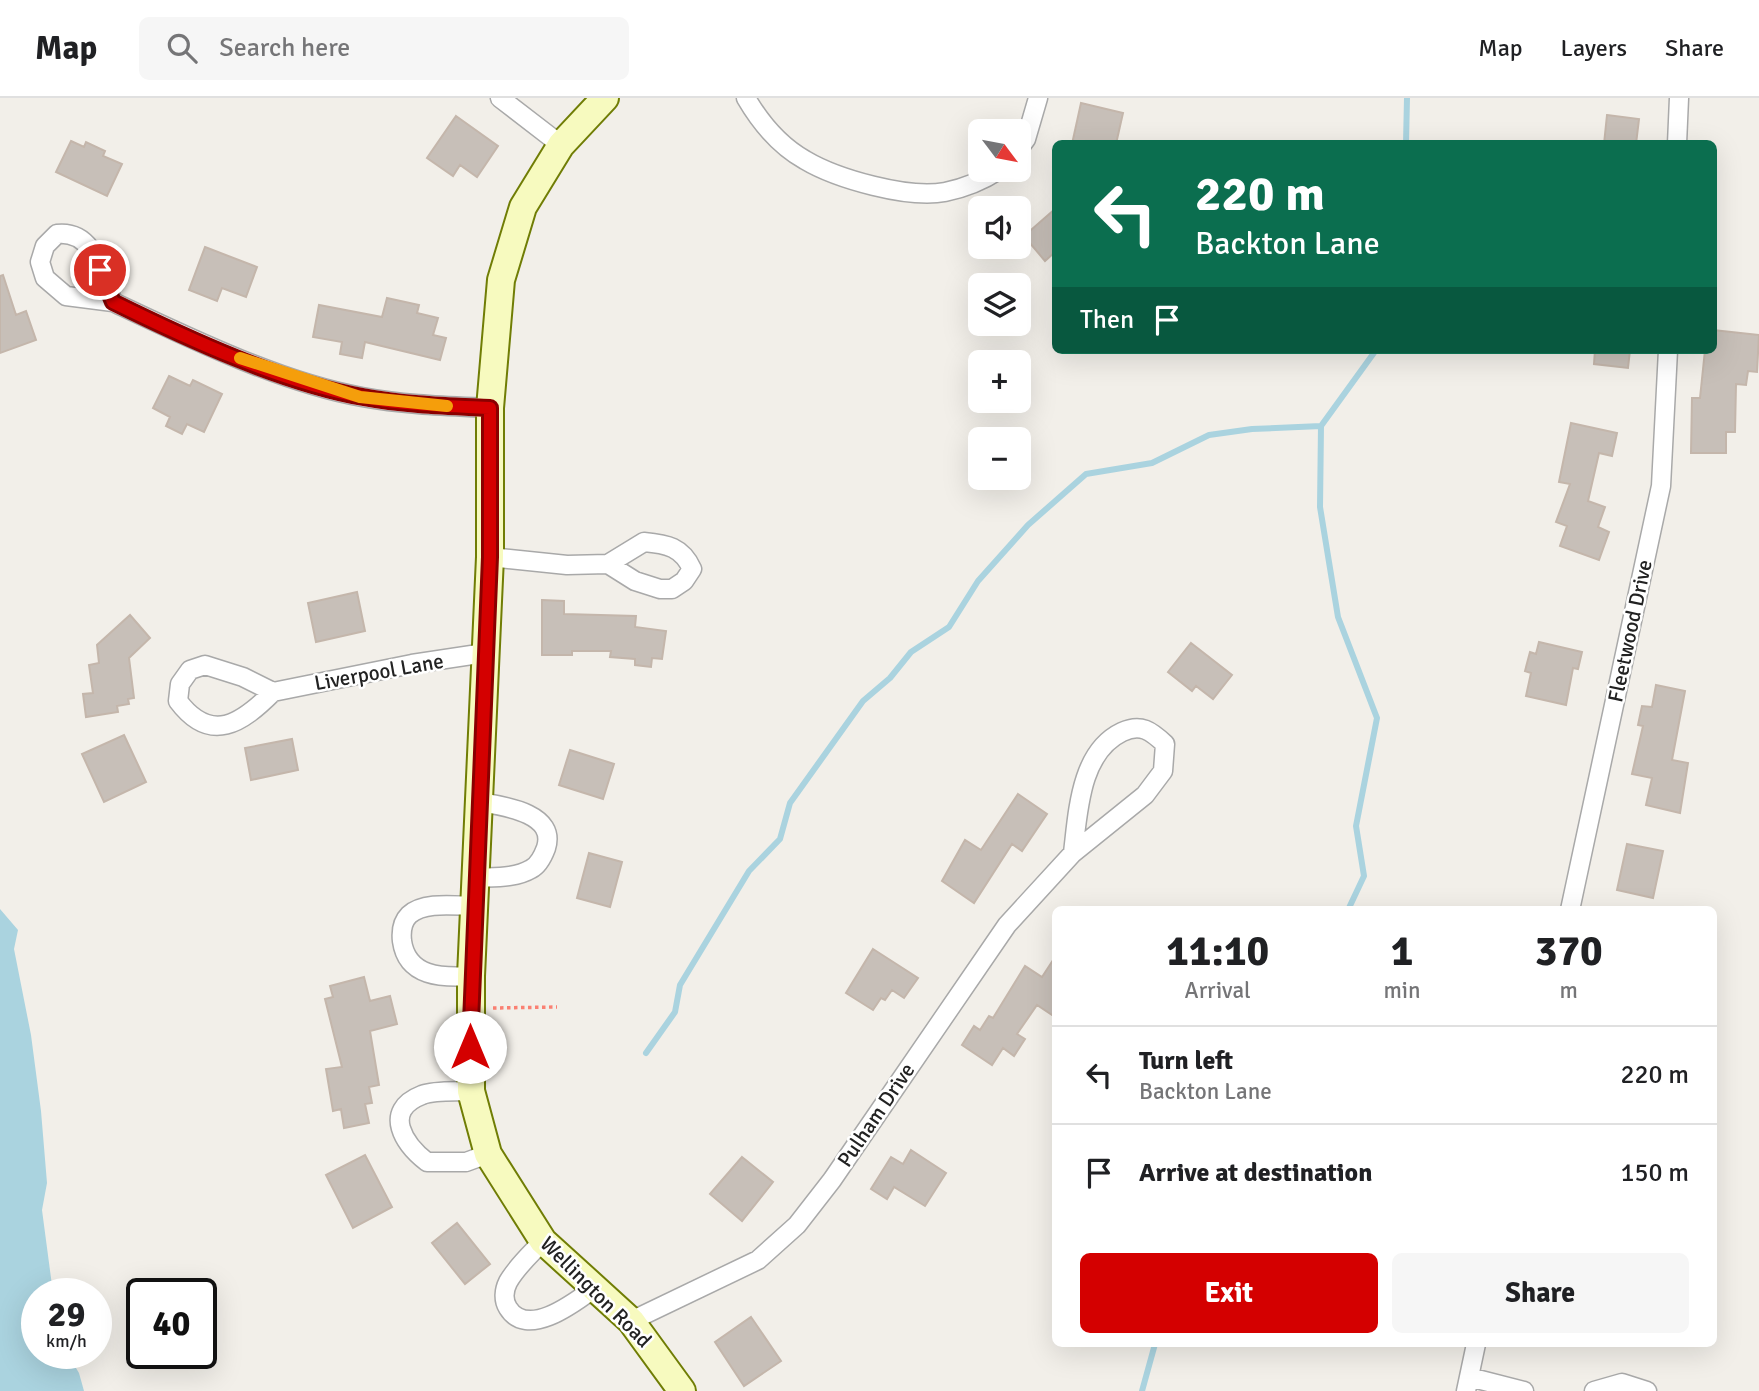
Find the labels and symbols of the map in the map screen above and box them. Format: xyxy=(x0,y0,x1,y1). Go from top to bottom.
north arrow xyxy=(968,119,1031,182)
pin xyxy=(70,240,130,300)
street label: Fleetwood Drive xyxy=(1602,557,1658,705)
street label: Liverpool Lane xyxy=(312,648,446,696)
position arrow xyxy=(433,1010,507,1084)
street label: Pulham Drive xyxy=(832,1058,920,1172)
street label: Wellington Road xyxy=(535,1231,657,1353)
speed limit sign: 40 xyxy=(126,1278,217,1369)

